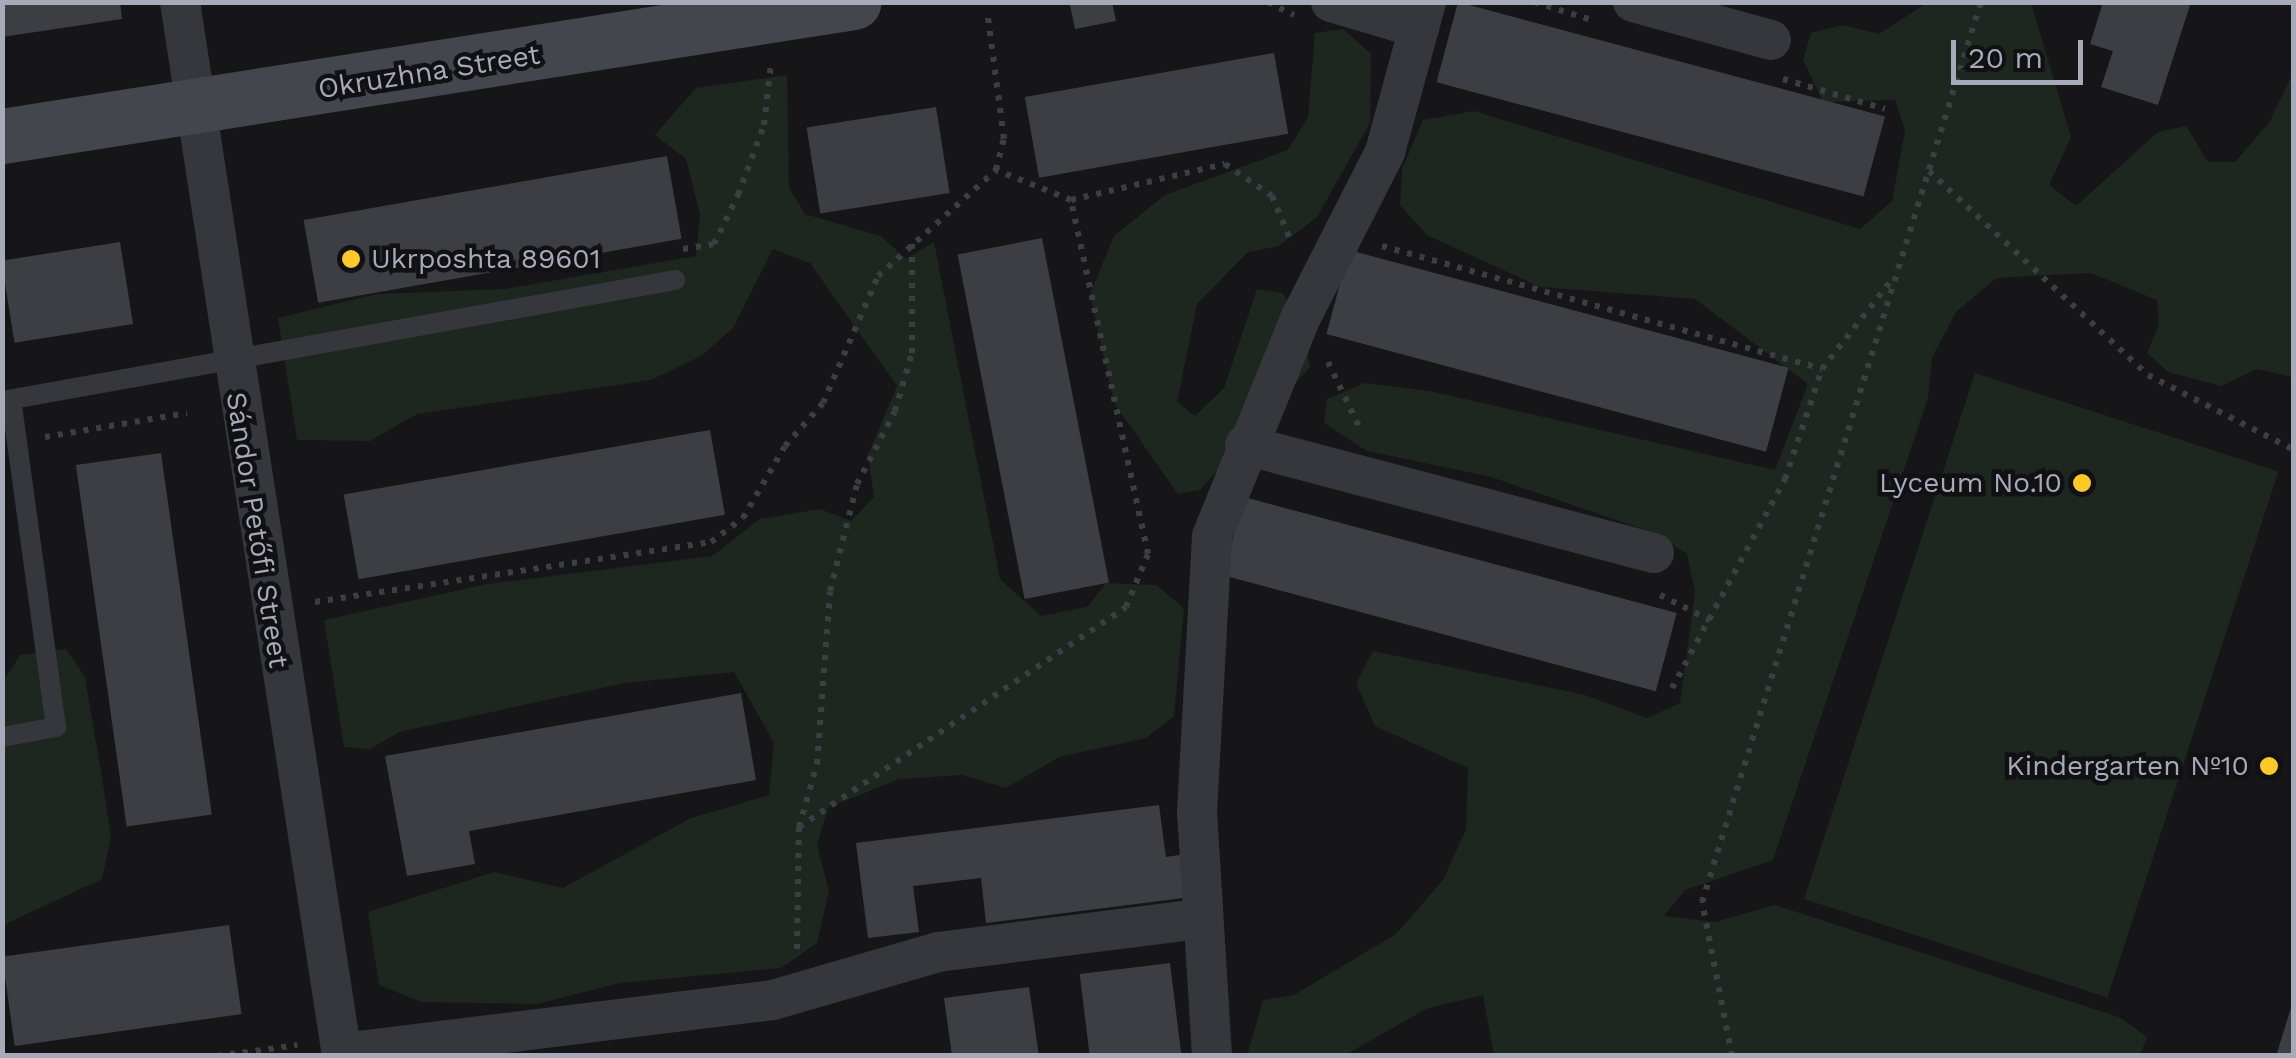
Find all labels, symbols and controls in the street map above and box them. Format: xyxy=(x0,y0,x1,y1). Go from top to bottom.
scale bar xyxy=(1956,20,2088,82)
street label: Okruzhna Street xyxy=(315,38,543,106)
text: 20 m xyxy=(1968,40,2043,75)
place label: Ukrposhta 89601 xyxy=(371,242,601,276)
marker: Ukrposhta 89601 xyxy=(340,248,362,270)
street label: Sándor Petőfi Street xyxy=(219,389,295,671)
place label: Lyceum No.10 xyxy=(1879,466,2062,500)
marker: Lyceum No.10 xyxy=(2071,472,2093,494)
place label: Kindergarten №10 xyxy=(2006,749,2249,783)
marker: Kindergarten №10 xyxy=(2258,755,2280,777)

